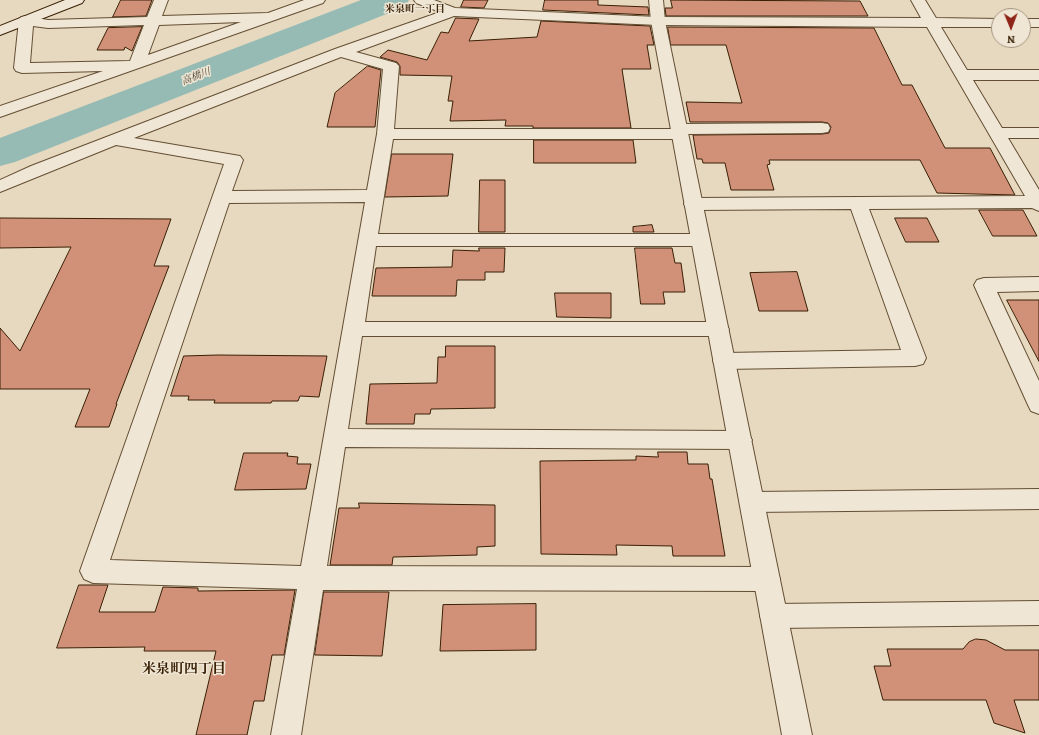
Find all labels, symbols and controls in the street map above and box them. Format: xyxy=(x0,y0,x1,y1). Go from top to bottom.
district label: 米泉町一丁目 xyxy=(385,4,445,16)
north arrow xyxy=(991,8,1031,48)
text: N xyxy=(1007,32,1015,47)
water label: 高橋川 xyxy=(180,66,212,88)
district label: 米泉町四丁目 xyxy=(142,662,226,678)

